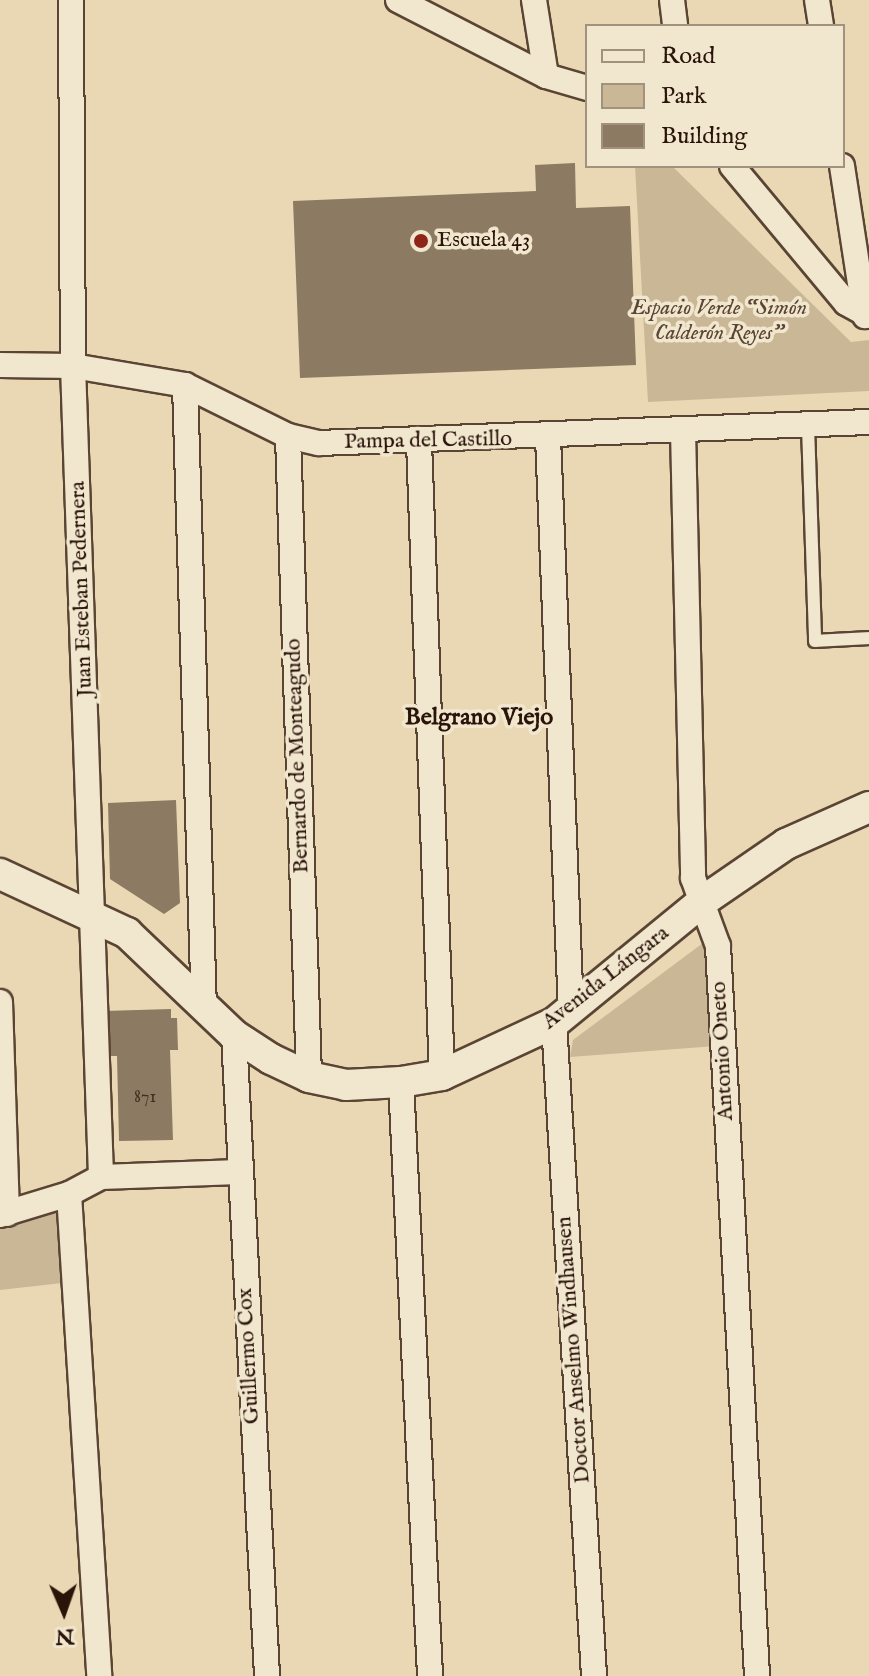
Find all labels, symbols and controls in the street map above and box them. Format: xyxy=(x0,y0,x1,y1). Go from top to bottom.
legend xyxy=(585,24,845,168)
text: Road xyxy=(661,41,715,72)
text: Park xyxy=(661,81,707,112)
text: Building xyxy=(661,121,747,152)
place label: Escuela 43 xyxy=(437,228,530,254)
marker: Escuela 43 xyxy=(412,232,430,250)
park label: Espacio Verde “Simón Calderón Reyes” xyxy=(631,295,807,346)
street label: Pampa del Castillo xyxy=(344,426,512,456)
street label: Juan Esteban Pedernera xyxy=(65,481,99,697)
street label: Bernardo de Monteagudo xyxy=(281,638,315,874)
district label: Belgrano Viejo xyxy=(405,704,553,732)
street label: Avenida Lángara xyxy=(537,920,675,1036)
street label: Antonio Oneto xyxy=(706,981,740,1121)
house number: 871 xyxy=(134,1087,156,1109)
street label: Doctor Anselmo Windhausen xyxy=(551,1216,597,1484)
street label: Guillermo Cox xyxy=(232,1287,266,1425)
north arrow xyxy=(24,1572,104,1652)
text: N xyxy=(55,1622,75,1650)

